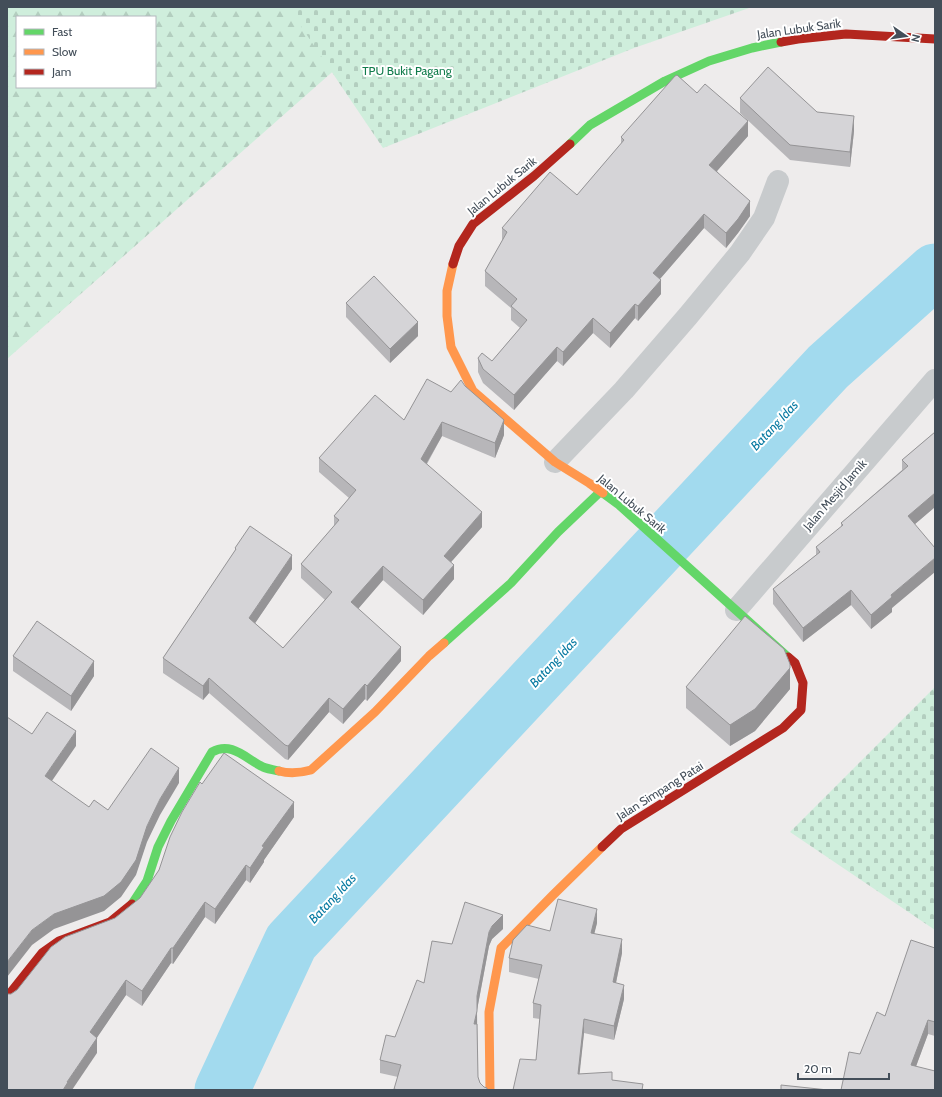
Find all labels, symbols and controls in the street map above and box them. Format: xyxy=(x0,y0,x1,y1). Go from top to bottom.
street label: Jalan Lubuk Sarik xyxy=(755,15,842,42)
legend xyxy=(16,16,156,88)
north arrow xyxy=(886,16,926,56)
text: Fast xyxy=(52,24,72,39)
text: N xyxy=(908,33,923,44)
text: Slow xyxy=(52,44,77,59)
park label: TPU Bukit Pagang xyxy=(362,63,453,78)
text: Jam xyxy=(51,64,71,79)
street label: Jalan Lubuk Sarik xyxy=(463,153,540,219)
water label: Batang Idas xyxy=(747,397,801,453)
street label: Jalan Mesjid Jamik xyxy=(799,456,870,534)
street label: Jalan Lubuk Sarik xyxy=(594,470,670,537)
water label: Batang Idas xyxy=(526,634,580,690)
street label: Jalan Simpang Patai xyxy=(613,758,706,824)
water label: Batang Idas xyxy=(305,870,359,926)
scale bar xyxy=(798,1055,889,1081)
text: 20 m xyxy=(804,1061,832,1076)

